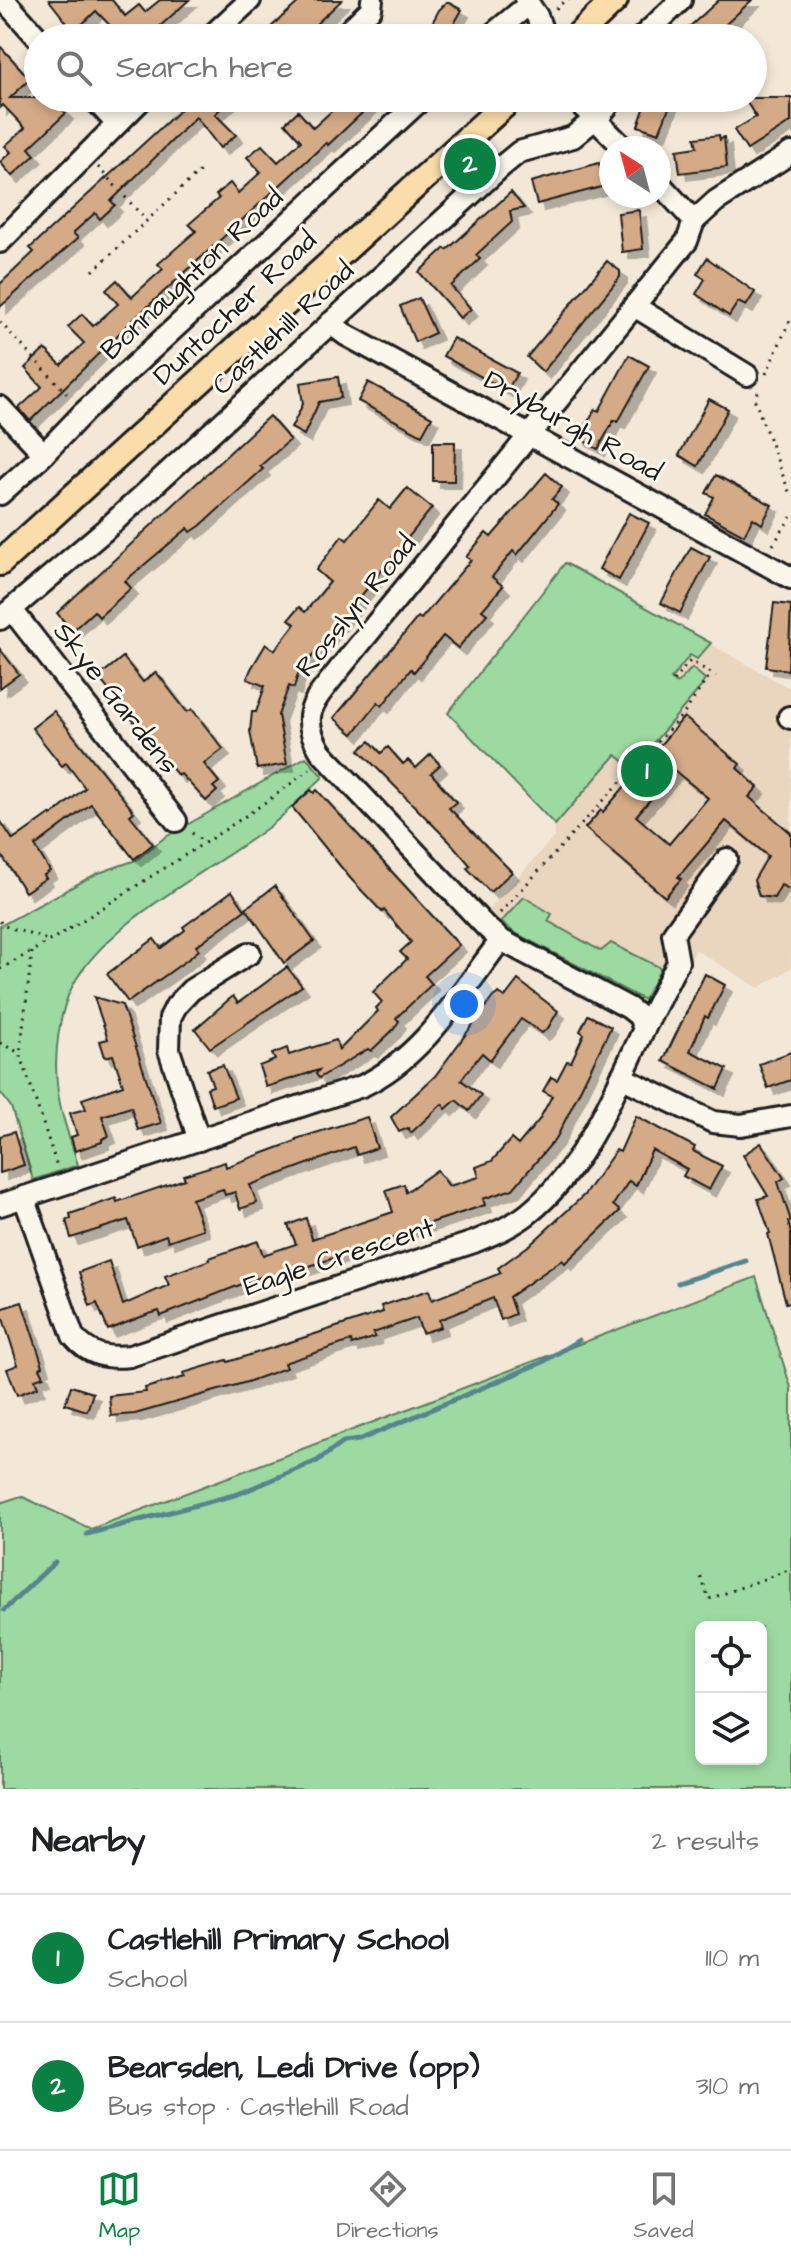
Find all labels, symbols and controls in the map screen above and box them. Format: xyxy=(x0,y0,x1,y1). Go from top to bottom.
search box xyxy=(24,24,767,112)
icon: search xyxy=(52,46,96,90)
text: Search here xyxy=(116,47,293,89)
pin: 2 xyxy=(444,134,496,194)
north arrow xyxy=(599,136,671,208)
street label: Bonnaughton Road xyxy=(92,179,293,370)
street label: Duntocher Road xyxy=(144,222,326,394)
street label: Castlehill Road xyxy=(203,252,363,404)
street label: Dryburgh Road xyxy=(476,361,669,493)
street label: Rosslyn Road xyxy=(286,526,427,687)
street label: Skye Gardens xyxy=(43,614,188,784)
pin: 1 xyxy=(621,741,673,801)
your location xyxy=(444,984,484,1024)
street label: Eagle Crescent xyxy=(238,1208,440,1307)
map controls xyxy=(695,1621,767,1765)
button: locate xyxy=(695,1621,767,1693)
button: layers xyxy=(695,1693,767,1765)
text: Nearby xyxy=(32,1817,146,1865)
text: 2 results xyxy=(651,1823,759,1859)
text: Castlehill Primary School xyxy=(108,1919,449,1961)
text: 1 xyxy=(56,1940,60,1976)
text: 110 m xyxy=(705,1940,759,1976)
text: School xyxy=(108,1961,187,1997)
text: Bearsden, Ledi Drive (opp) xyxy=(108,2047,479,2089)
text: 2 xyxy=(51,2068,65,2104)
text: 310 m xyxy=(695,2068,759,2104)
text: Bus stop · Castlehill Road xyxy=(108,2089,409,2125)
tab: Map xyxy=(97,2167,141,2246)
tab: Directions xyxy=(336,2167,439,2246)
tab: Saved xyxy=(634,2167,694,2246)

